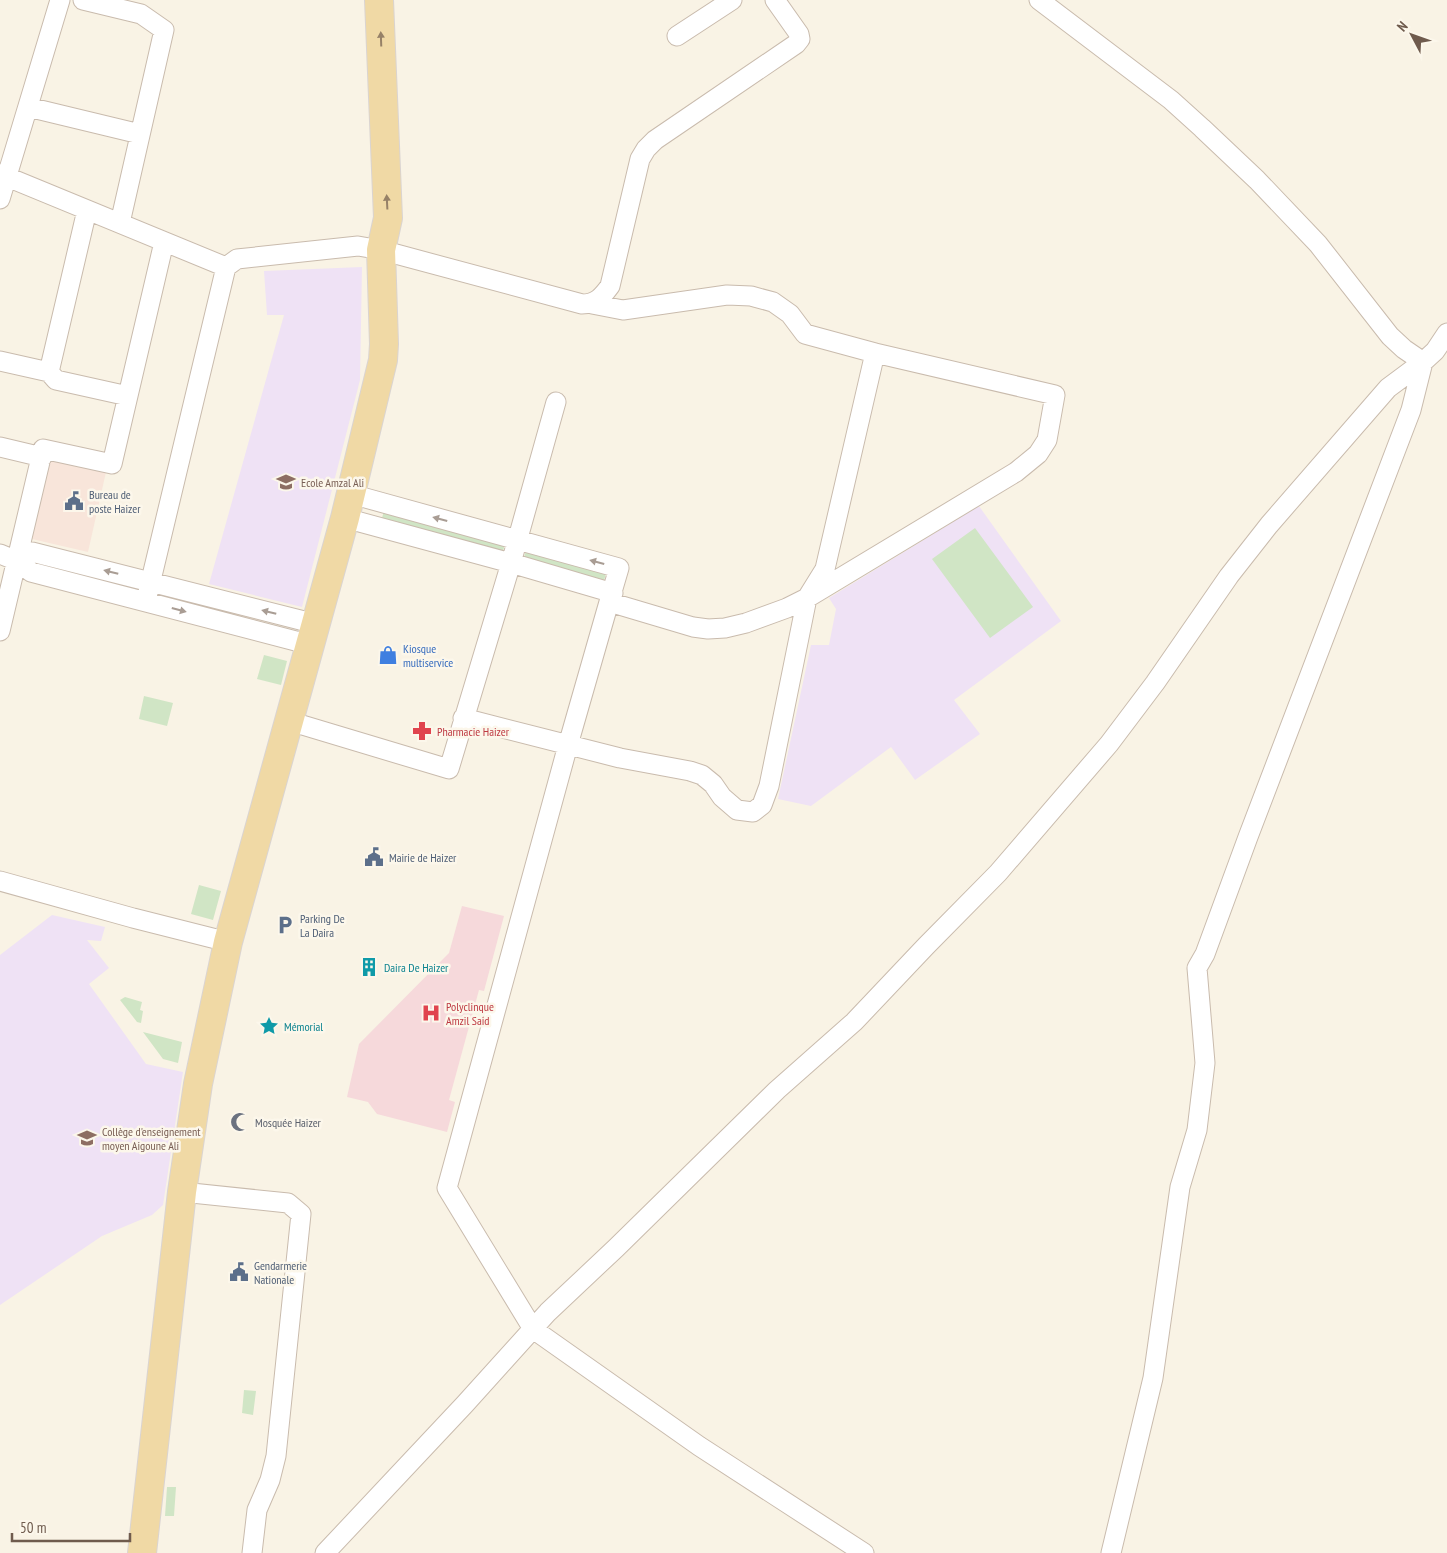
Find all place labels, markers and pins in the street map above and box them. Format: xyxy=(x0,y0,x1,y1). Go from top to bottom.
school or university icon: Ecole Amzal Ali xyxy=(275,471,297,493)
place label: Ecole Amzal Ali xyxy=(301,475,364,490)
place label: Bureau de poste Haizer xyxy=(89,487,141,516)
public building icon: Bureau de poste Haizer xyxy=(63,490,85,512)
place label: Kiosque multiservice xyxy=(403,641,453,670)
shop icon: Kiosque multiservice xyxy=(377,644,399,666)
pharmacy icon: Pharmacie Haizer xyxy=(411,720,433,742)
place label: Pharmacie Haizer xyxy=(437,724,510,739)
public building icon: Mairie de Haizer xyxy=(363,846,385,868)
place label: Mairie de Haizer xyxy=(389,850,457,865)
place label: Parking De La Daira xyxy=(300,911,345,940)
parking icon: Parking De La Daira xyxy=(274,914,296,936)
building icon: Daira De Haizer xyxy=(358,956,380,978)
place label: Daira De Haizer xyxy=(384,960,449,975)
place label: Polyclinque Amzil Said xyxy=(446,999,494,1028)
hospital icon: Polyclinque Amzil Said xyxy=(420,1002,442,1024)
place icon: Mémorial xyxy=(258,1015,280,1037)
place label: Mémorial xyxy=(284,1019,323,1034)
mosque icon: Mosquée Haizer xyxy=(229,1111,251,1133)
place label: Mosquée Haizer xyxy=(255,1115,322,1130)
place label: Collège d'enseignement moyen Aigoune Ali xyxy=(102,1124,201,1153)
school or university icon: Collège d'enseignement moyen Aigoune Ali xyxy=(76,1127,98,1149)
place label: Gendarmerie Nationale xyxy=(254,1258,307,1287)
public building icon: Gendarmerie Nationale xyxy=(228,1261,250,1283)

